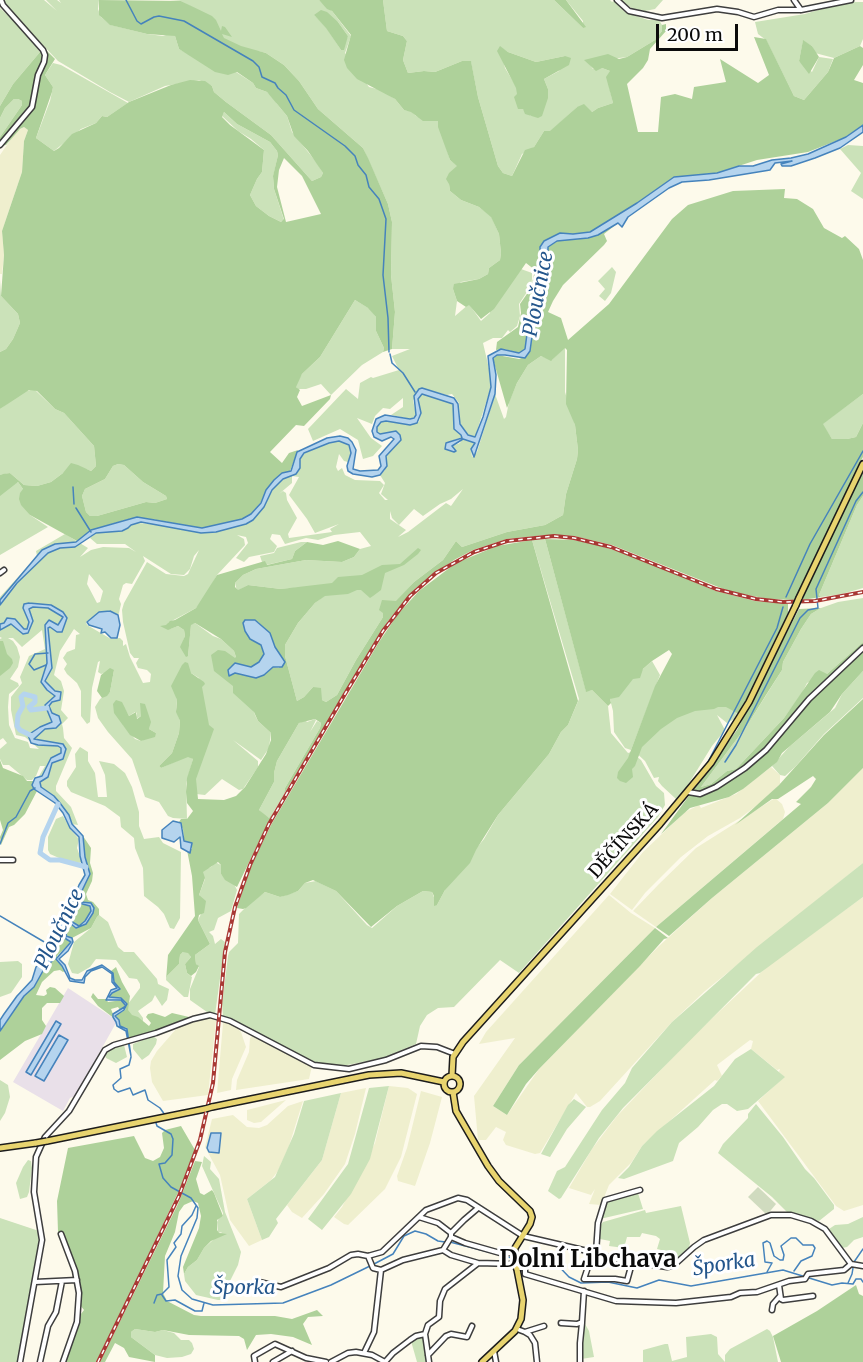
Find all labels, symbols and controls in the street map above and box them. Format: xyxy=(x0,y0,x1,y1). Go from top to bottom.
scale bar xyxy=(659,12,742,50)
text: 200 m xyxy=(667,23,723,46)
water label: Ploučnice xyxy=(519,249,559,339)
street label: DĚČÍNSKÁ xyxy=(585,799,663,883)
water label: Ploučnice xyxy=(30,885,90,973)
district label: Dolní Libchava xyxy=(499,1246,677,1274)
water label: Šporka xyxy=(691,1248,757,1282)
water label: Šporka xyxy=(213,1276,275,1300)

